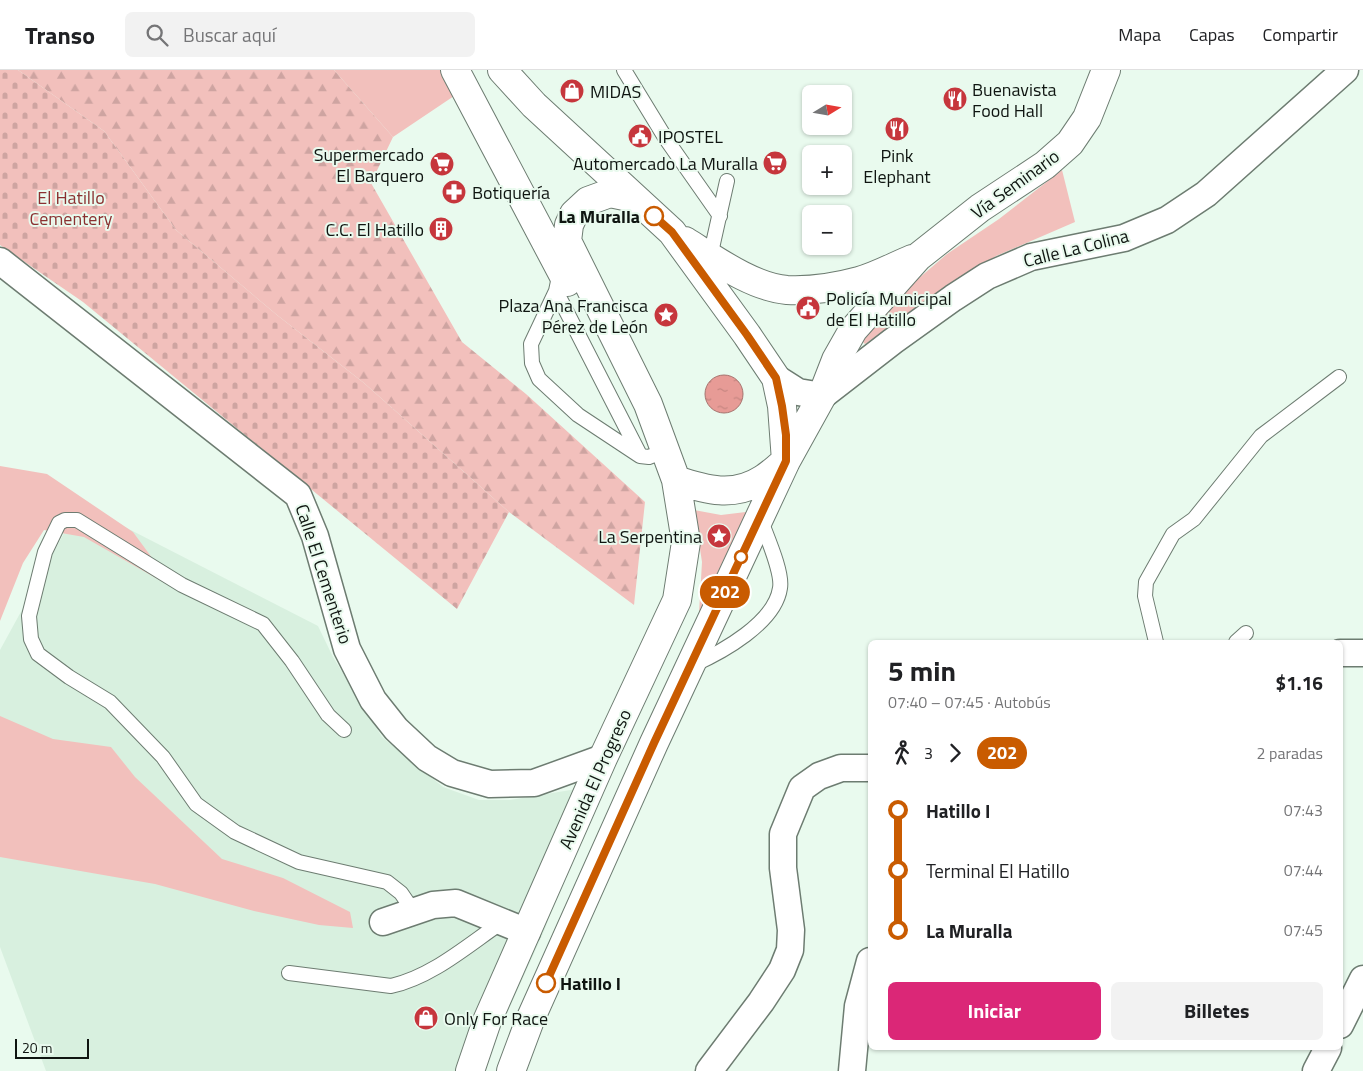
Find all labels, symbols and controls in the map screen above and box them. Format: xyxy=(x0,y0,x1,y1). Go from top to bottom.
search box xyxy=(125,12,475,57)
text: Transo xyxy=(25,17,95,53)
text: Buscar aquí xyxy=(183,20,276,49)
icon: search xyxy=(143,21,171,49)
text: Mapa xyxy=(1118,21,1161,48)
text: Capas xyxy=(1189,21,1235,48)
text: Compartir xyxy=(1263,21,1338,48)
place label: Buenavista Food Hall xyxy=(972,76,1057,124)
shop icon: MIDAS xyxy=(559,78,585,104)
place label: MIDAS xyxy=(590,78,641,105)
north arrow xyxy=(802,85,852,135)
map controls xyxy=(802,85,852,255)
restaurant icon: Buenavista Food Hall xyxy=(942,86,968,112)
restaurant icon: Pink Elephant xyxy=(884,116,910,142)
public building icon: IPOSTEL xyxy=(627,123,653,149)
place label: IPOSTEL xyxy=(658,123,723,150)
place label: Supermercado El Barquero xyxy=(314,141,424,189)
place label: Pink Elephant xyxy=(863,142,931,190)
street label: Vía Seminario xyxy=(965,143,1065,225)
button: + xyxy=(802,145,852,195)
place label: Automercado La Muralla xyxy=(573,150,758,177)
supermarket icon: Automercado La Muralla xyxy=(762,150,788,176)
supermarket icon: Supermercado El Barquero xyxy=(429,151,455,177)
pharmacy icon: Botiquería xyxy=(441,179,467,205)
place label: Botiquería xyxy=(472,179,550,206)
park label: El Hatillo Cementery xyxy=(30,184,113,232)
place label: La Muralla xyxy=(558,203,640,230)
button: − xyxy=(802,205,852,255)
marker: La Muralla xyxy=(644,206,664,226)
place label: C.C. El Hatillo xyxy=(326,216,424,243)
building icon: C.C. El Hatillo xyxy=(428,216,454,242)
street label: Calle La Colina xyxy=(1020,222,1132,274)
place label: Policía Municipal de El Hatillo xyxy=(826,285,952,333)
place label: Plaza Ana Francisca Pérez de León xyxy=(499,292,648,340)
public building icon: Policía Municipal de El Hatillo xyxy=(795,295,821,321)
place icon: Plaza Ana Francisca Pérez de León xyxy=(653,302,679,328)
street label: Calle El Cementerio xyxy=(289,501,359,647)
place label: La Serpentina xyxy=(598,523,702,550)
place icon: La Serpentina xyxy=(706,523,732,549)
unlabelled marker xyxy=(734,550,748,564)
line badge: 202 xyxy=(696,576,754,608)
text: 202 xyxy=(710,578,740,605)
text: 5 min xyxy=(888,649,956,692)
text: $1.16 xyxy=(1276,668,1323,697)
text: 07:40 – 07:45 · Autobús xyxy=(888,690,1051,714)
street label: Avenida El Progreso xyxy=(552,705,638,853)
icon: walk xyxy=(888,739,916,767)
icon: forward xyxy=(941,739,969,767)
text: 202 xyxy=(987,739,1017,766)
text: 3 xyxy=(924,741,933,765)
text: 2 paradas xyxy=(1257,741,1323,765)
text: Hatillo I xyxy=(926,796,990,825)
text: 07:43 xyxy=(1284,798,1323,822)
text: Terminal El Hatillo xyxy=(926,856,1070,885)
text: 07:44 xyxy=(1284,858,1323,882)
text: La Muralla xyxy=(926,916,1012,945)
text: 07:45 xyxy=(1284,918,1323,942)
place label: Hatillo I xyxy=(560,970,621,997)
marker: Hatillo I xyxy=(536,973,556,993)
button: Iniciar xyxy=(888,982,1101,1040)
button: Billetes xyxy=(1111,982,1323,1040)
shop icon: Only For Race xyxy=(413,1005,439,1031)
place label: Only For Race xyxy=(444,1005,548,1032)
scale bar xyxy=(15,1036,89,1059)
text: 20 m xyxy=(22,1037,52,1058)

